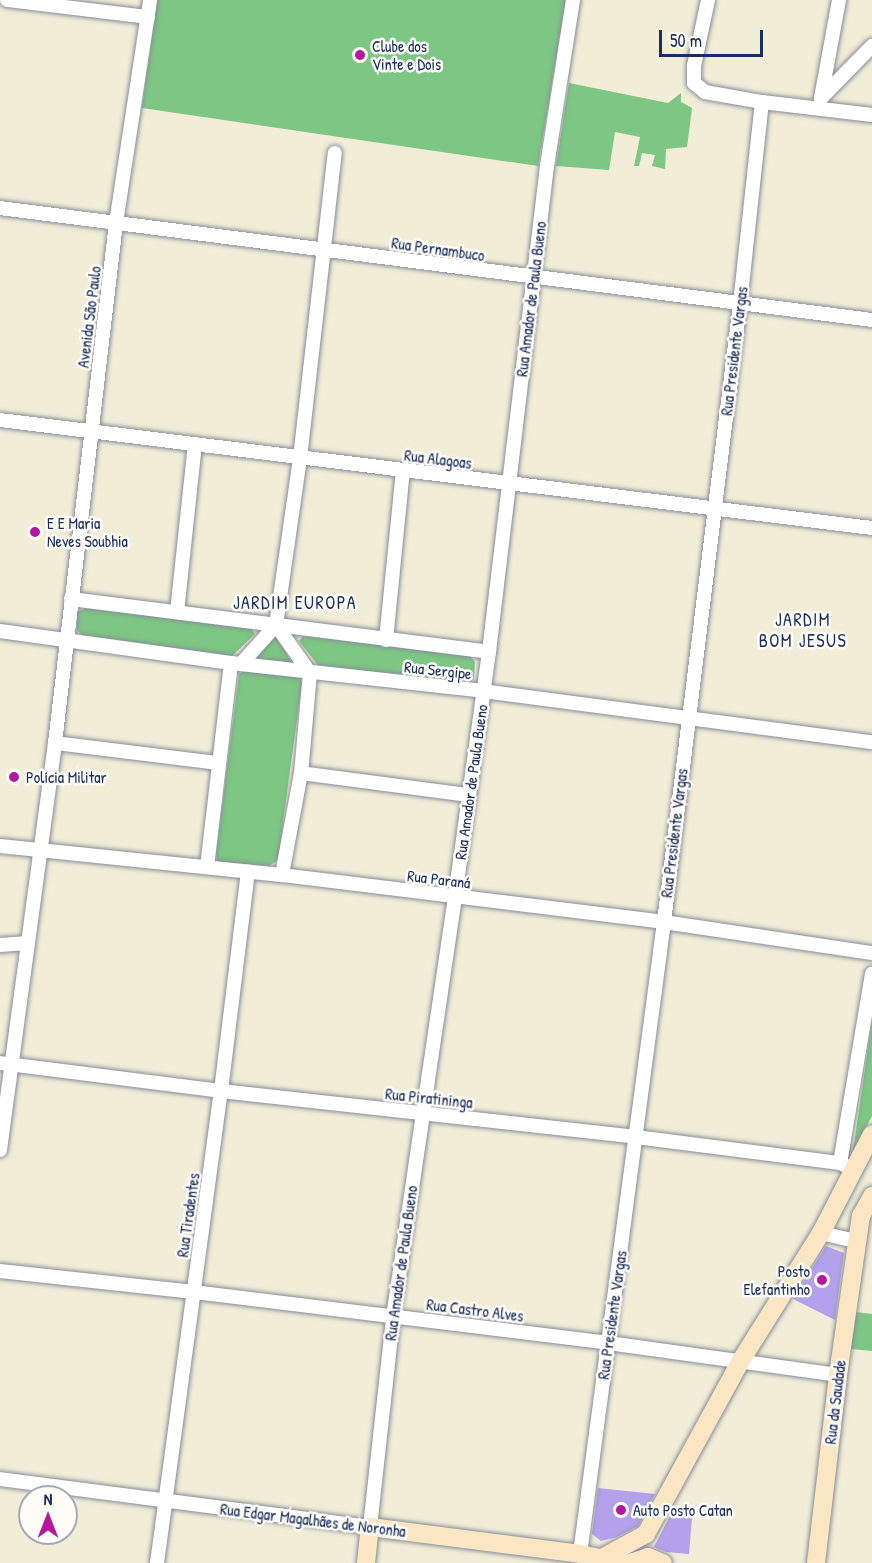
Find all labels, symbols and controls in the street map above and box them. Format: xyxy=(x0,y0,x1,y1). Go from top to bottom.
scale bar xyxy=(662,18,766,56)
text: 50 m xyxy=(670,28,702,53)
place label: Clube dos Vinte e Dois xyxy=(372,36,441,74)
marker: Clube dos Vinte e Dois xyxy=(353,48,367,62)
street label: Rua Amador de Paula Bueno xyxy=(512,220,550,378)
street label: Rua Pernambuco xyxy=(390,233,486,265)
street label: Avenida São Paulo xyxy=(73,265,105,369)
street label: Rua Presidente Vargas xyxy=(717,285,751,417)
street label: Rua Alagoas xyxy=(403,445,473,473)
place label: E E Maria Neves Soubhia xyxy=(47,513,128,551)
marker: E E Maria Neves Soubhia xyxy=(28,525,42,539)
district label: JARDIM EUROPA xyxy=(233,592,357,614)
district label: JARDIM BOM JESUS xyxy=(759,610,847,652)
street label: Rua Sergipe xyxy=(403,657,473,683)
street label: Rua Amador de Paula Bueno xyxy=(451,703,491,861)
place label: Polícia Militar xyxy=(26,767,107,787)
street label: Rua Presidente Vargas xyxy=(657,767,691,899)
marker: Polícia Militar xyxy=(7,770,21,784)
street label: Rua Paraná xyxy=(406,866,472,892)
street label: Rua Piratininga xyxy=(384,1084,474,1112)
street label: Rua Tiradentes xyxy=(173,1172,203,1258)
street label: Rua Amador de Paula Bueno xyxy=(381,1184,421,1342)
street label: Rua Presidente Vargas xyxy=(593,1249,631,1381)
place label: Posto Elefantinho xyxy=(744,1261,810,1299)
marker: Posto Elefantinho xyxy=(815,1273,829,1287)
street label: Rua Castro Alves xyxy=(425,1295,525,1325)
street label: Rua da Saudade xyxy=(820,1359,850,1445)
north arrow xyxy=(18,1485,78,1545)
text: N xyxy=(44,1488,52,1510)
street label: Rua Edgar Magalhães de Noronha xyxy=(219,1499,407,1541)
place label: Auto Posto Catan xyxy=(633,1500,733,1520)
marker: Auto Posto Catan xyxy=(614,1503,628,1517)

